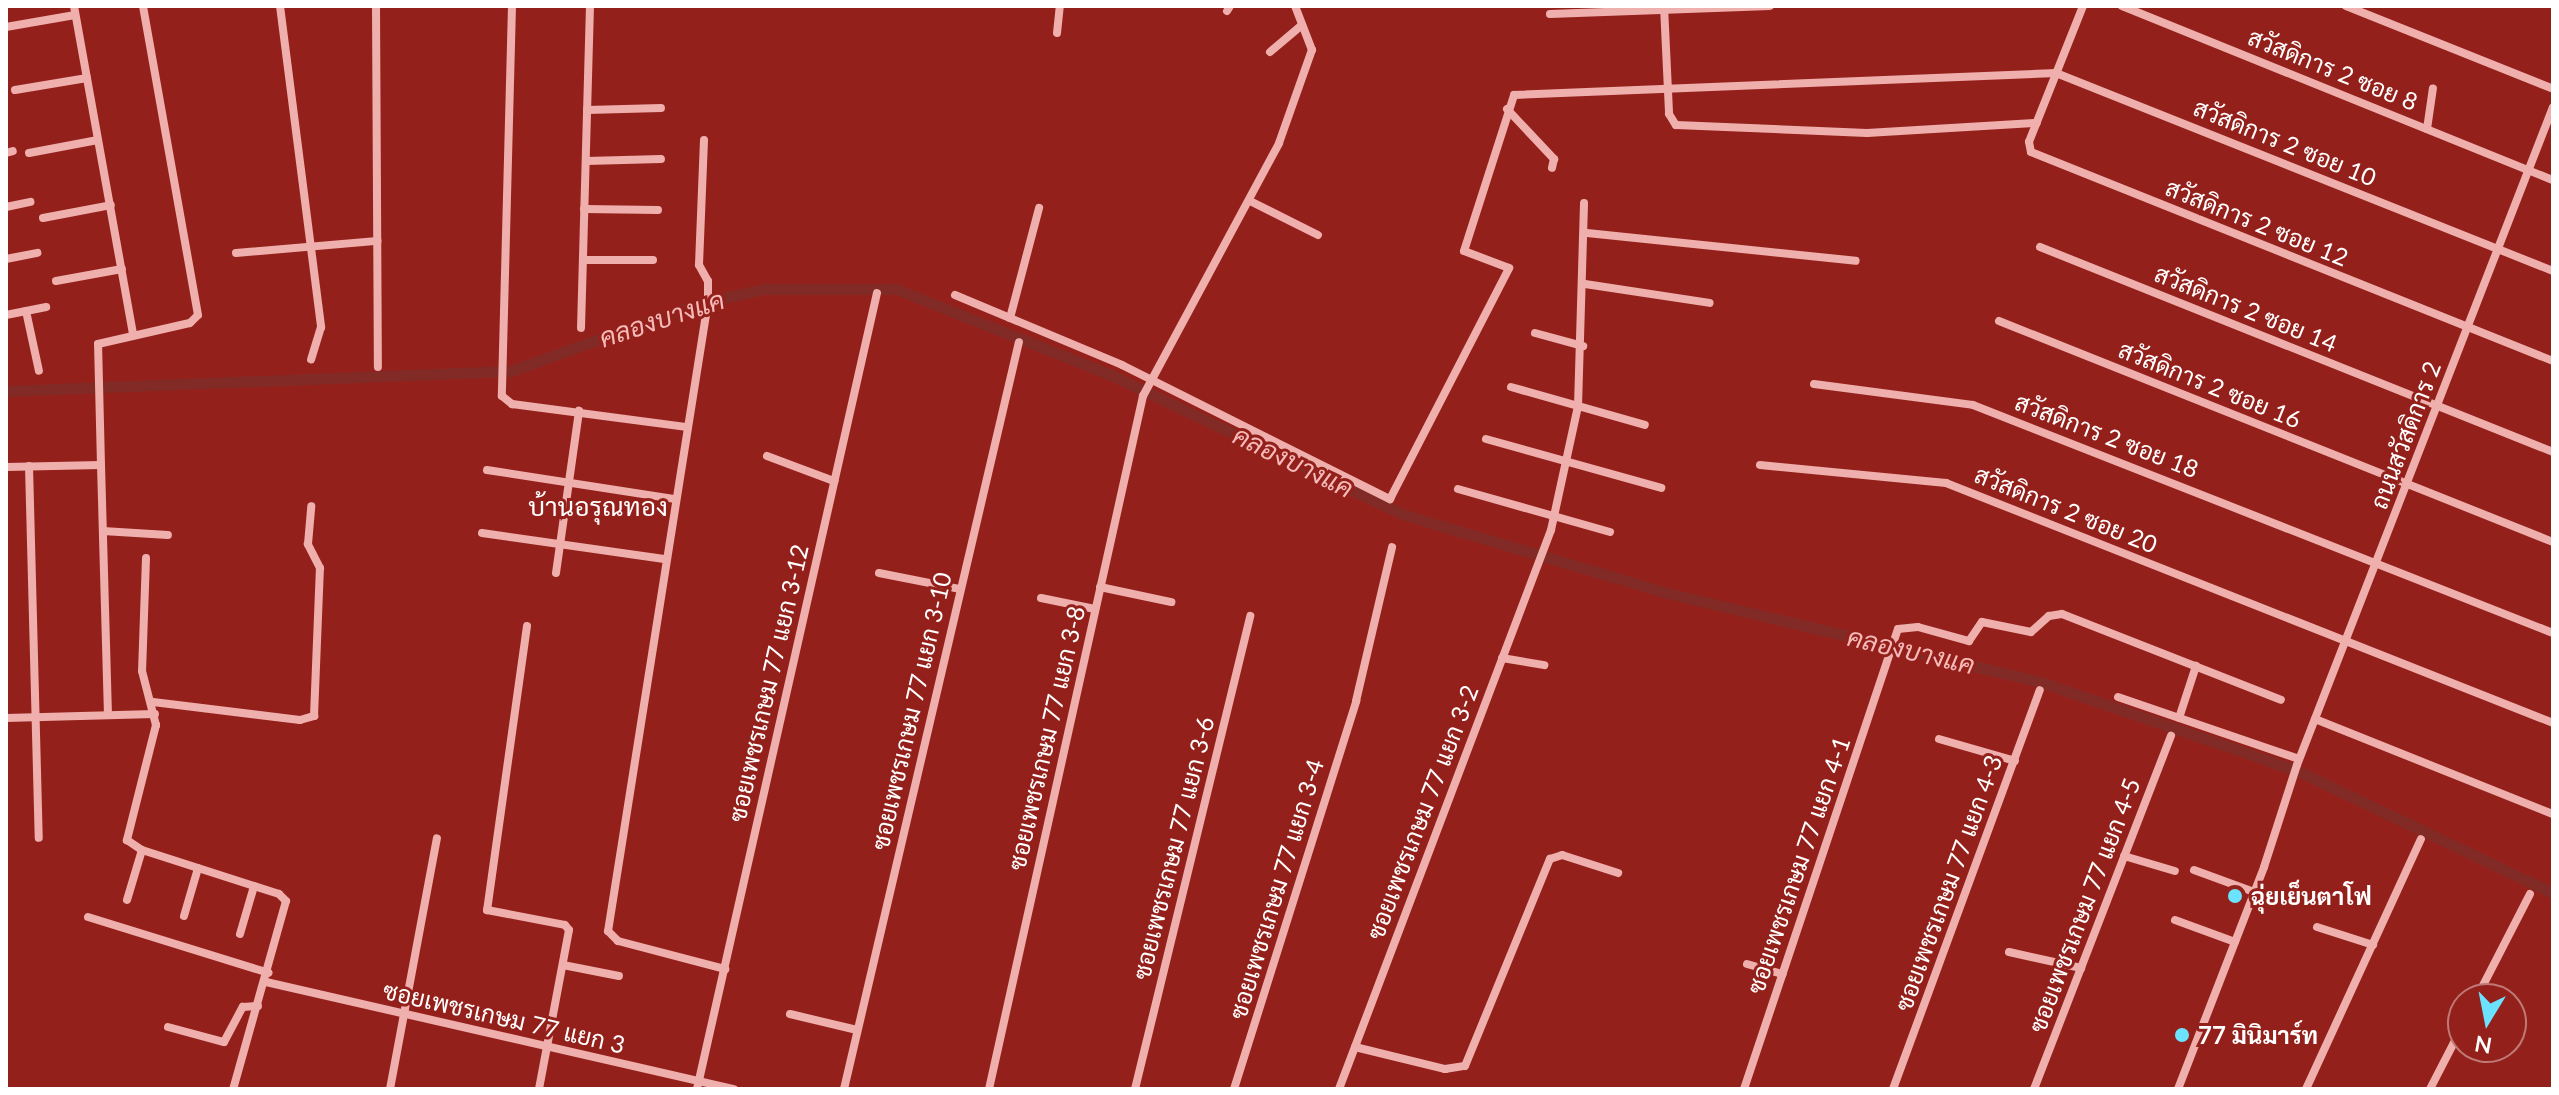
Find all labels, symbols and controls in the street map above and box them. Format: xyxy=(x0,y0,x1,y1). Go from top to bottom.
street label: สวัสดิการ 2 ซอย 8 xyxy=(2244,22,2422,116)
street label: สวัสดิการ 2 ซอย 10 xyxy=(2190,92,2380,192)
street label: สวัสดิการ 2 ซอย 12 xyxy=(2162,172,2352,272)
street label: สวัสดิการ 2 ซอย 14 xyxy=(2151,258,2341,358)
water label: คลองบางแค xyxy=(595,284,729,354)
street label: สวัสดิการ 2 ซอย 16 xyxy=(2115,334,2305,434)
street label: ถนนสวัสดิการ 2 xyxy=(2364,357,2446,513)
street label: สวัสดิการ 2 ซอย 18 xyxy=(2011,387,2203,483)
water label: คลองบางแค xyxy=(1228,420,1358,504)
street label: สวัสดิการ 2 ซอย 20 xyxy=(1971,459,2161,559)
district label: บ้านอรุณทอง xyxy=(528,491,668,523)
street label: ซอยเพชรเกษม 77 แยก 3-12 xyxy=(722,541,814,825)
street label: ซอยเพชรเกษม 77 แยก 3-10 xyxy=(865,569,957,853)
street label: ซอยเพชรเกษม 77 แยก 3-8 xyxy=(1002,603,1090,873)
water label: คลองบางแค xyxy=(1844,621,1978,681)
street label: ซอยเพชรเกษม 77 แยก 3-2 xyxy=(1360,681,1484,943)
street label: ซอยเพชรเกษม 77 แยก 3-6 xyxy=(1126,713,1220,983)
street label: ซอยเพชรเกษม 77 แยก 4-1 xyxy=(1740,733,1856,997)
street label: ซอยเพชรเกษม 77 แยก 4-3 xyxy=(1888,751,2008,1015)
street label: ซอยเพชรเกษม 77 แยก 3-4 xyxy=(1223,756,1329,1022)
street label: ซอยเพชรเกษม 77 แยก 4-5 xyxy=(2022,774,2146,1036)
place label: ฉุ่ยเย็นตาโฟ xyxy=(2251,882,2372,910)
marker: ฉุ่ยเย็นตาโฟ xyxy=(2226,887,2244,905)
street label: ซอยเพชรเกษม 77 แยก 3 xyxy=(380,975,628,1059)
north arrow xyxy=(2447,983,2527,1063)
place label: 77 มินิมาร์ท xyxy=(2198,1021,2318,1049)
marker: 77 มินิมาร์ท xyxy=(2173,1026,2191,1044)
text: N xyxy=(2472,1030,2494,1060)

